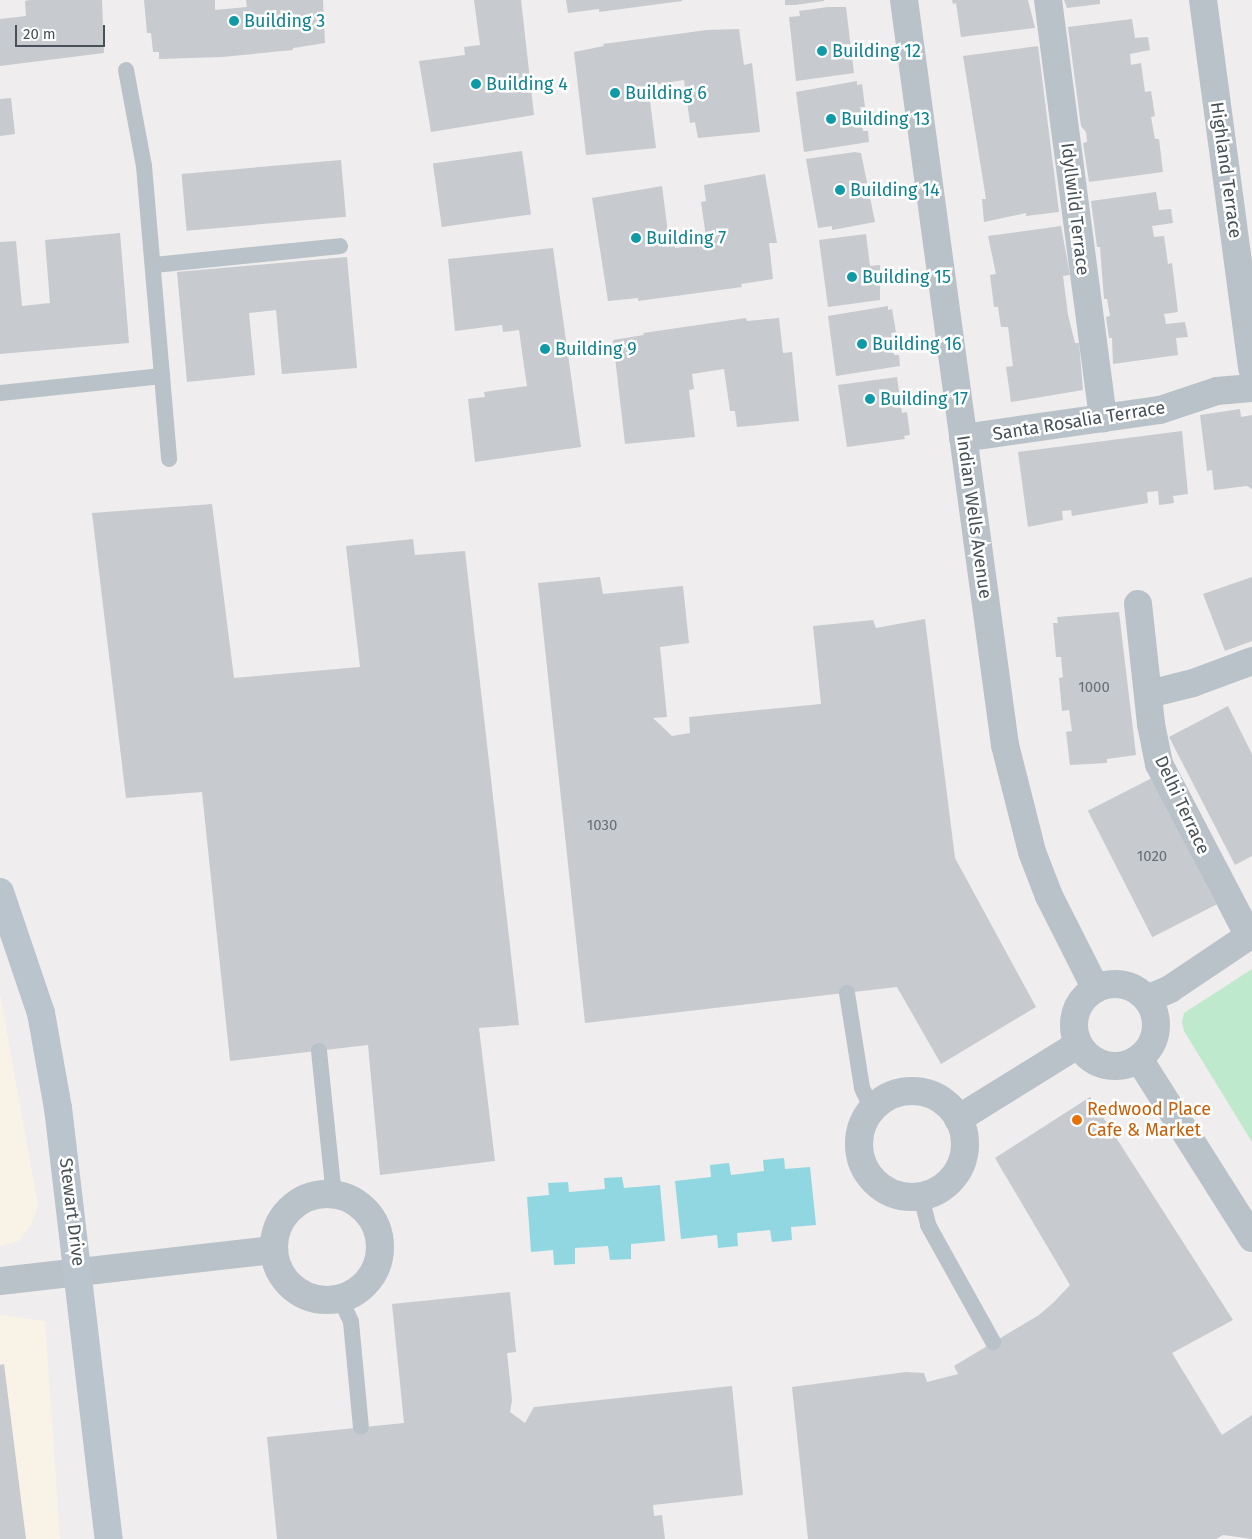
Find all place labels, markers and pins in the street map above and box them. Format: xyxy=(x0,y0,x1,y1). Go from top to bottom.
place label: Building 3 xyxy=(244,10,325,32)
marker: Building 3 xyxy=(228,15,240,27)
place label: Building 12 xyxy=(832,40,921,62)
marker: Building 12 xyxy=(816,45,828,57)
place label: Building 4 xyxy=(486,73,568,95)
marker: Building 4 xyxy=(470,78,482,90)
place label: Building 6 xyxy=(625,82,707,104)
marker: Building 6 xyxy=(609,87,621,99)
place label: Building 13 xyxy=(841,108,930,130)
marker: Building 13 xyxy=(825,113,837,125)
place label: Building 14 xyxy=(850,179,940,201)
marker: Building 14 xyxy=(834,184,846,196)
place label: Building 7 xyxy=(646,227,726,249)
marker: Building 7 xyxy=(630,232,642,244)
place label: Building 15 xyxy=(862,266,951,288)
marker: Building 15 xyxy=(846,271,858,283)
place label: Building 16 xyxy=(872,333,962,355)
place label: Building 9 xyxy=(555,338,637,360)
marker: Building 16 xyxy=(856,338,868,350)
marker: Building 9 xyxy=(539,343,551,355)
place label: Building 17 xyxy=(880,388,968,410)
marker: Building 17 xyxy=(864,393,876,405)
place label: Redwood Place Cafe & Market xyxy=(1087,1099,1211,1142)
marker: Redwood Place Cafe & Market xyxy=(1071,1114,1083,1126)

